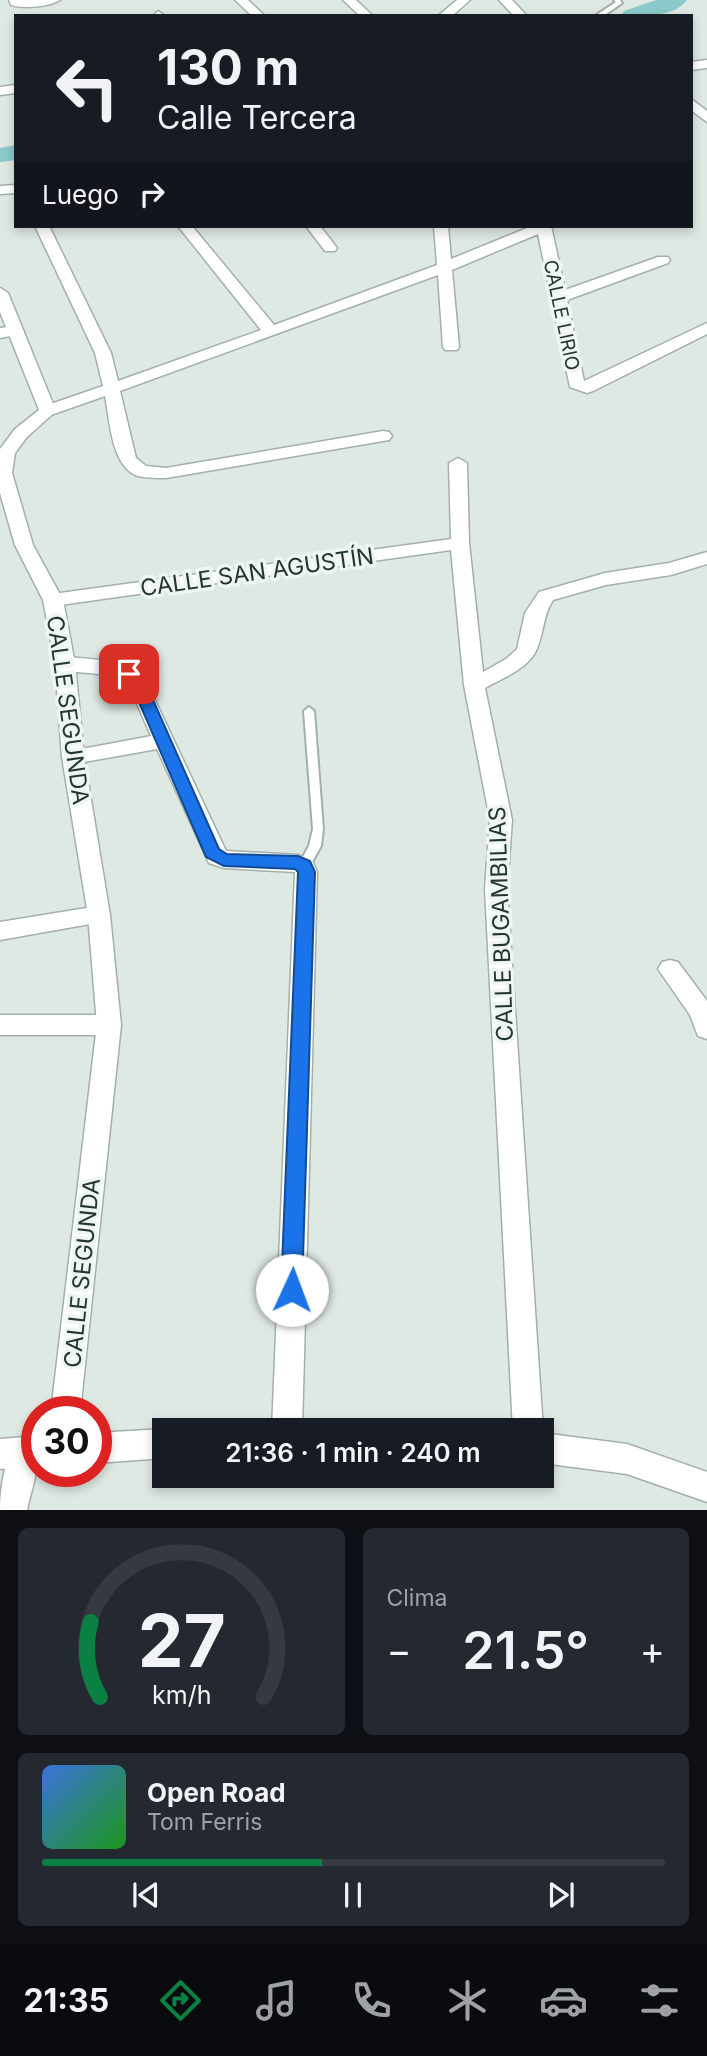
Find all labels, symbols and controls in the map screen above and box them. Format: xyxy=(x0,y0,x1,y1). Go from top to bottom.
text: 130 m xyxy=(157,38,299,97)
icon: left xyxy=(42,42,133,133)
text: Calle Tercera xyxy=(157,98,357,137)
icon: right xyxy=(133,175,171,213)
text: Luego xyxy=(42,179,119,210)
street label: CALLE LIRIO xyxy=(539,258,584,373)
street label: CALLE SAN AGUSTÍN xyxy=(138,542,376,602)
street label: CALLE SEGUNDA xyxy=(41,614,95,806)
pin xyxy=(99,644,159,704)
icon: arrive xyxy=(110,655,148,693)
street label: CALLE BUGAMBILIAS xyxy=(483,806,519,1042)
street label: CALLE SEGUNDA xyxy=(58,1177,106,1369)
position arrow xyxy=(255,1253,329,1327)
speed limit sign: 30 xyxy=(21,1396,112,1487)
text: 21:36 · 1 min · 240 m xyxy=(225,1437,481,1468)
text: Clima xyxy=(387,1584,448,1612)
text: 27 xyxy=(137,1597,225,1686)
text: 21.5° xyxy=(462,1619,589,1682)
text: − xyxy=(387,1627,412,1673)
text: + xyxy=(640,1627,665,1673)
text: km/h xyxy=(152,1680,211,1710)
text: Open Road xyxy=(147,1777,286,1808)
text: Tom Ferris xyxy=(147,1808,262,1836)
icon: previous xyxy=(127,1876,165,1914)
icon: pause xyxy=(334,1876,372,1914)
icon: next xyxy=(542,1876,580,1914)
icon: directions xyxy=(156,1976,205,2025)
icon: music xyxy=(252,1976,301,2025)
icon: phone xyxy=(347,1976,396,2025)
icon: climate xyxy=(443,1976,492,2025)
icon: car xyxy=(539,1976,588,2025)
icon: filters xyxy=(635,1976,684,2025)
text: 21:35 xyxy=(23,1981,109,2020)

